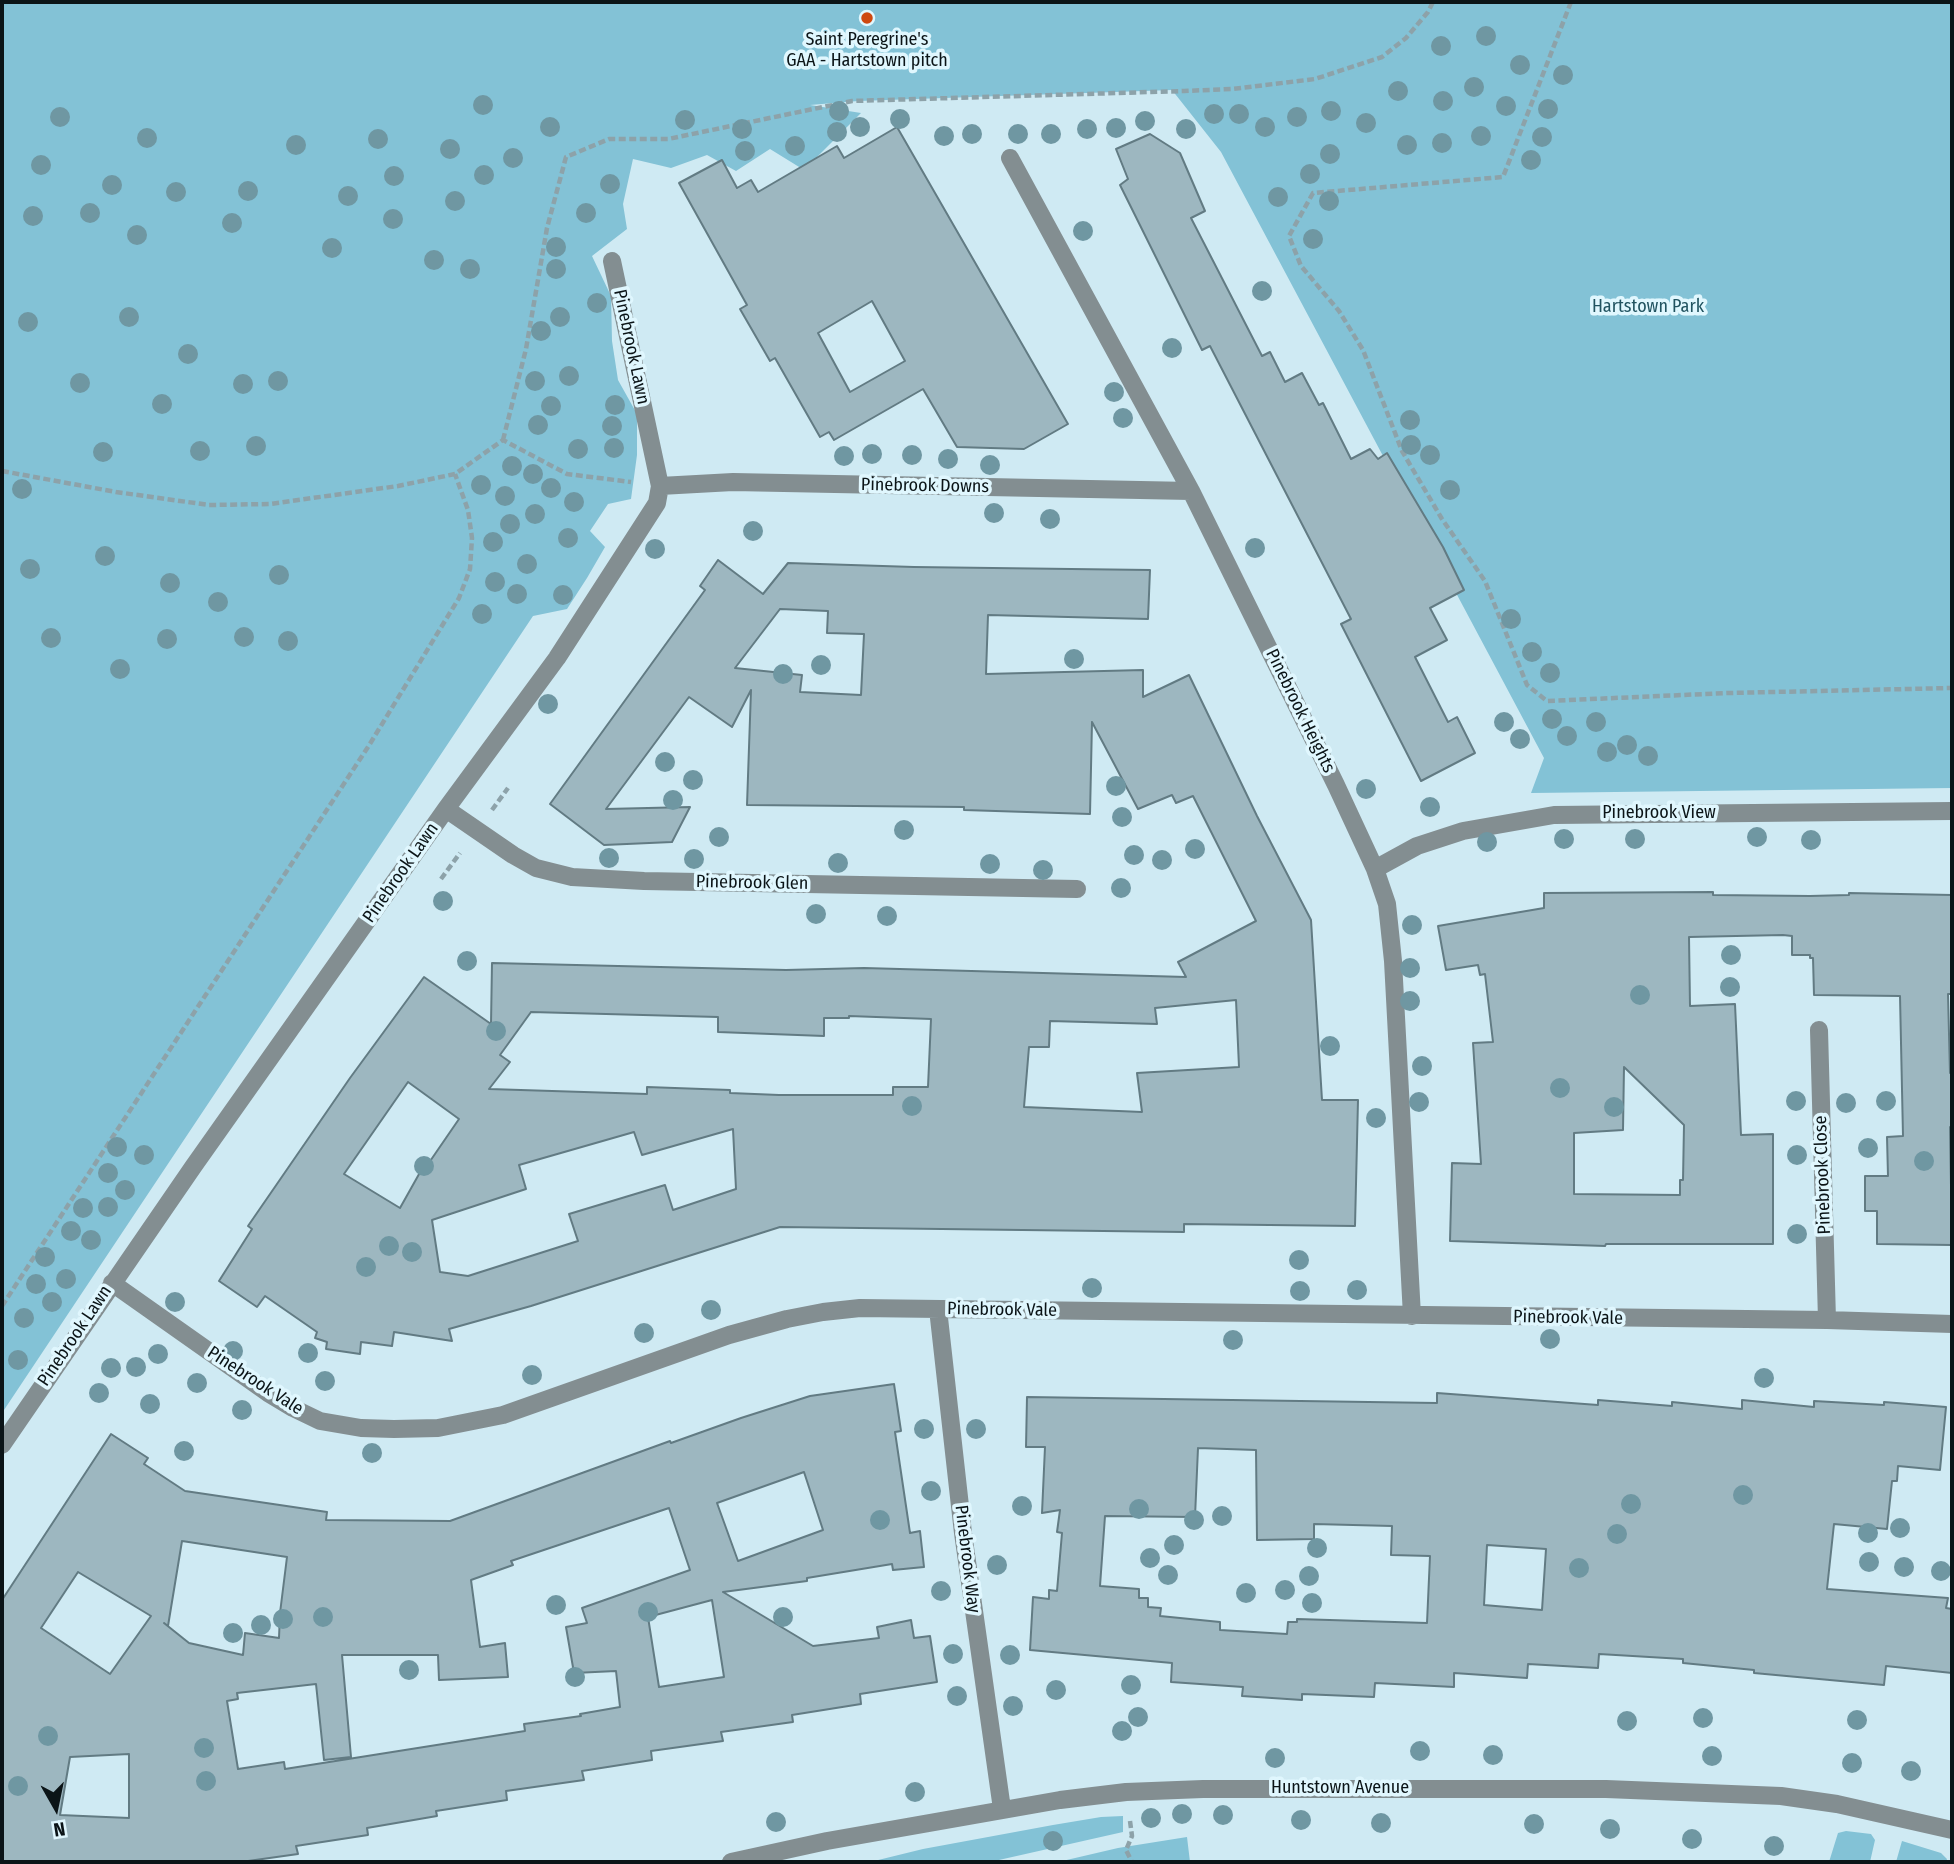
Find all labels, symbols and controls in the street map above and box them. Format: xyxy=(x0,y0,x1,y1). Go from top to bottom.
marker: Saint Peregrine's GAA - Hartstown pitch xyxy=(859,10,875,26)
place label: Saint Peregrine's GAA - Hartstown pitch xyxy=(786,29,948,72)
street label: Pinebrook Lawn xyxy=(608,287,654,407)
park label: Hartstown Park xyxy=(1592,296,1704,318)
street label: Pinebrook Downs xyxy=(861,474,989,498)
street label: Pinebrook Heights xyxy=(1261,646,1339,776)
street label: Pinebrook View xyxy=(1602,802,1716,824)
street label: Pinebrook Lawn xyxy=(359,819,443,927)
street label: Pinebrook Glen xyxy=(696,871,808,895)
street label: Pinebrook Close xyxy=(1810,1115,1836,1235)
street label: Pinebrook Lawn xyxy=(33,1281,117,1391)
street label: Pinebrook Vale xyxy=(947,1298,1057,1322)
street label: Pinebrook Vale xyxy=(1513,1306,1623,1330)
street label: Pinebrook Vale xyxy=(203,1342,307,1420)
street label: Pinebrook Way xyxy=(950,1504,984,1614)
north arrow xyxy=(21,1773,91,1843)
street label: Huntstown Avenue xyxy=(1271,1777,1409,1799)
text: N xyxy=(52,1817,67,1841)

